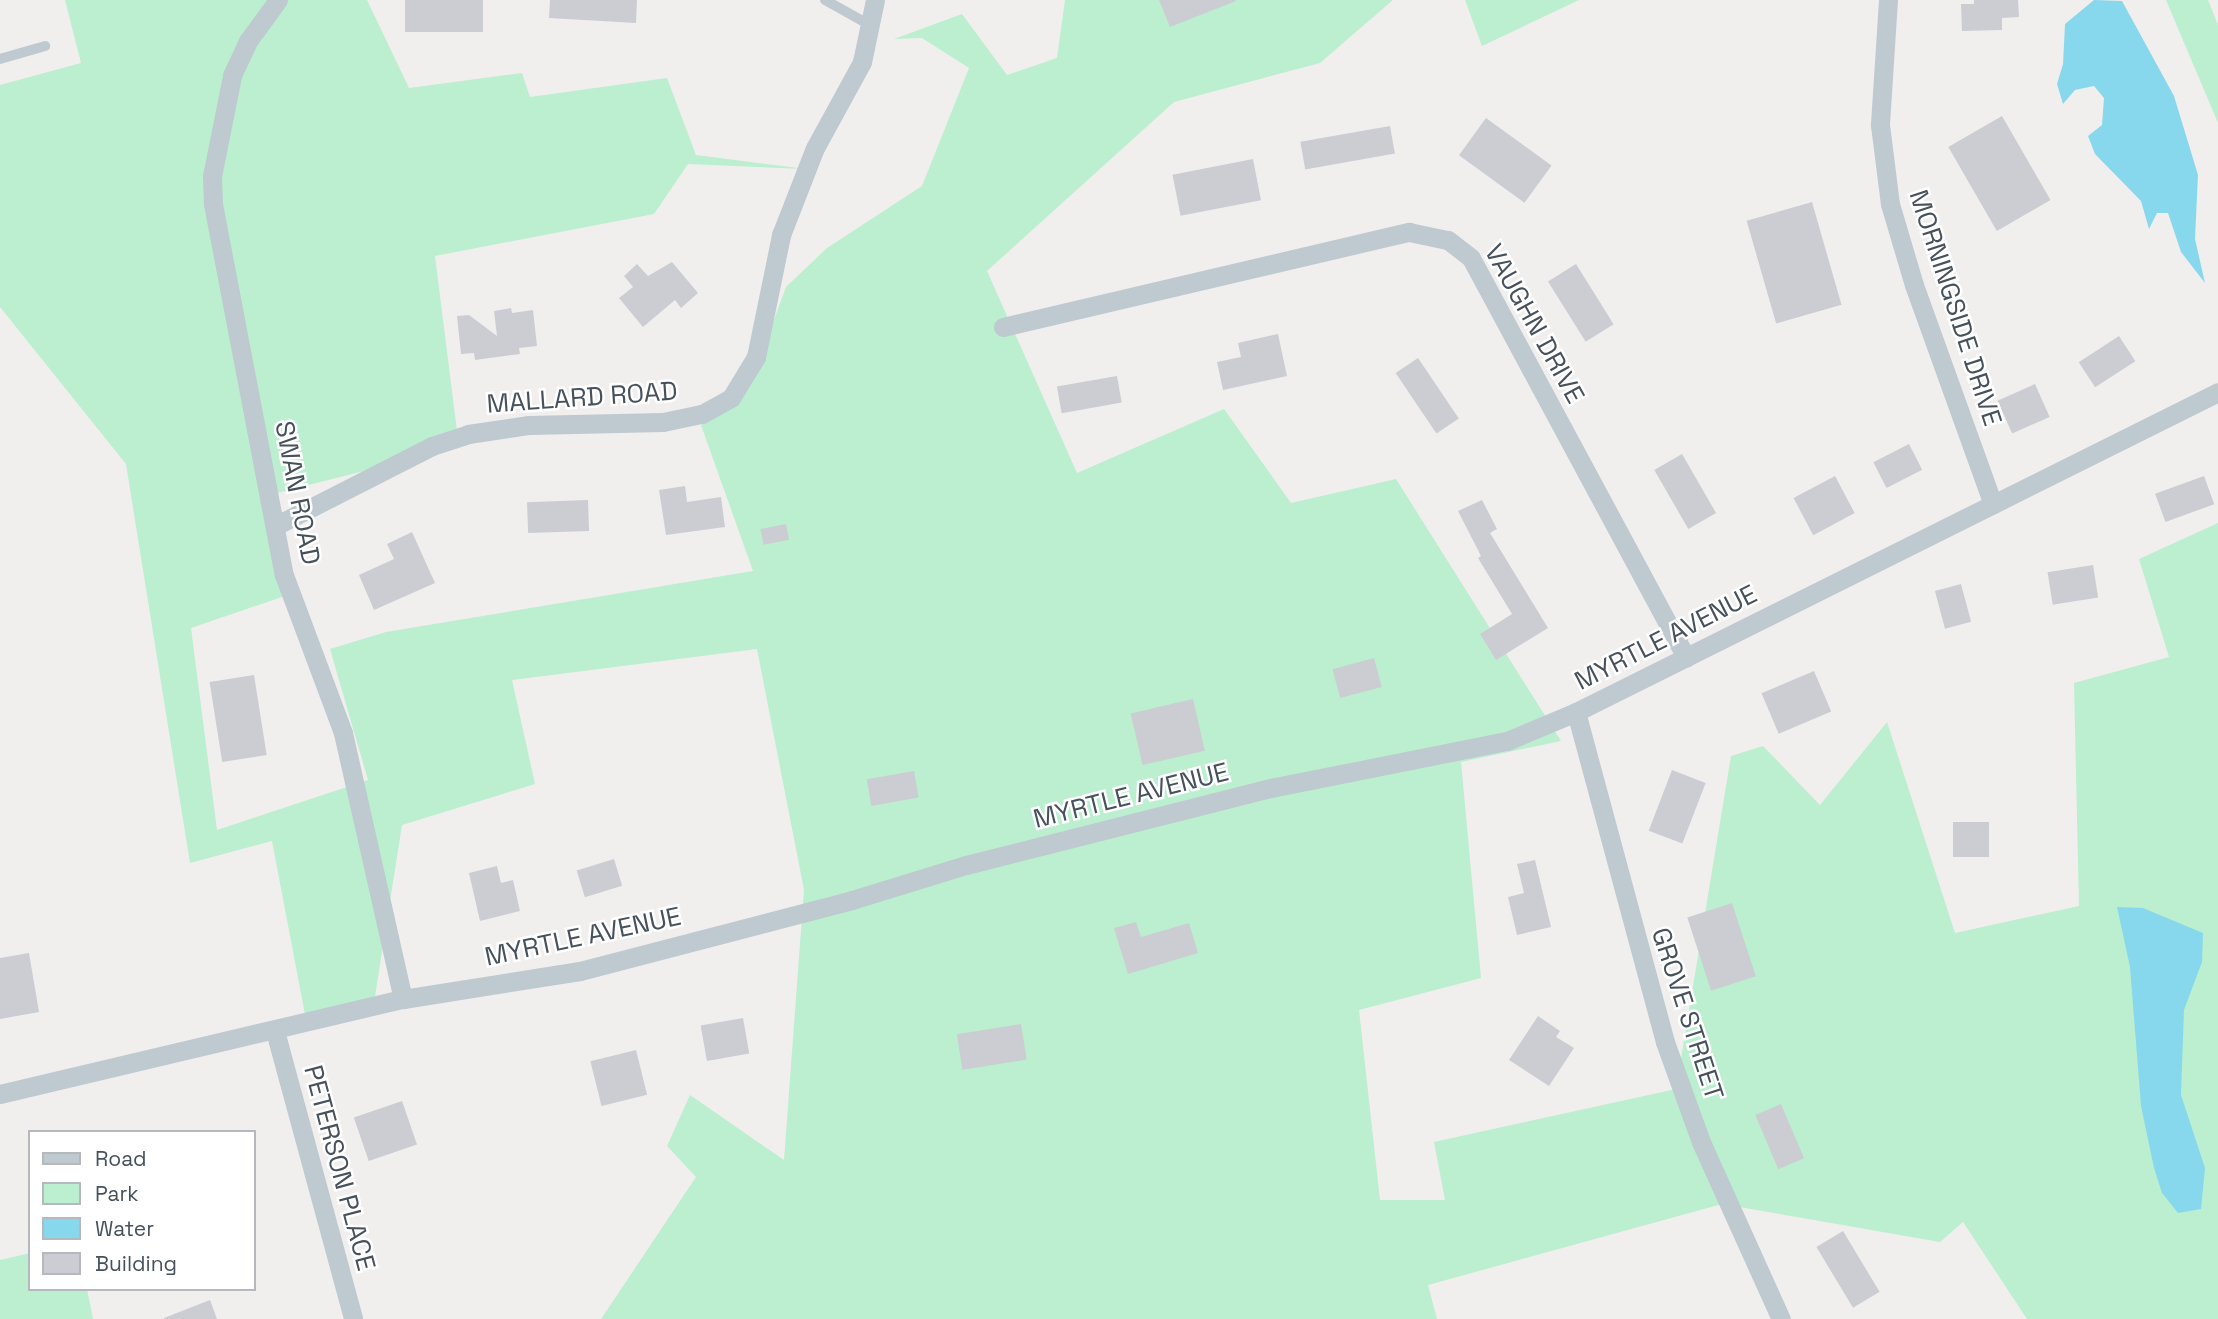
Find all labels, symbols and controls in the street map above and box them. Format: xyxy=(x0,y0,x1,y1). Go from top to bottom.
street label: MORNINGSIDE DRIVE xyxy=(1902,186,2008,430)
street label: VAUGHN DRIVE xyxy=(1477,239,1591,409)
street label: MALLARD ROAD xyxy=(486,376,678,420)
street label: SWAN ROAD xyxy=(268,419,326,567)
street label: MYRTLE AVENUE xyxy=(1570,579,1762,697)
street label: MYRTLE AVENUE xyxy=(1030,757,1232,835)
street label: MYRTLE AVENUE xyxy=(482,901,684,973)
street label: GROVE STREET xyxy=(1644,924,1730,1104)
street label: PETERSON PLACE xyxy=(297,1062,381,1274)
legend xyxy=(28,1130,256,1291)
text: Road xyxy=(95,1145,147,1172)
text: Park xyxy=(95,1180,139,1207)
text: Water xyxy=(95,1215,154,1242)
text: Building xyxy=(95,1250,177,1277)

